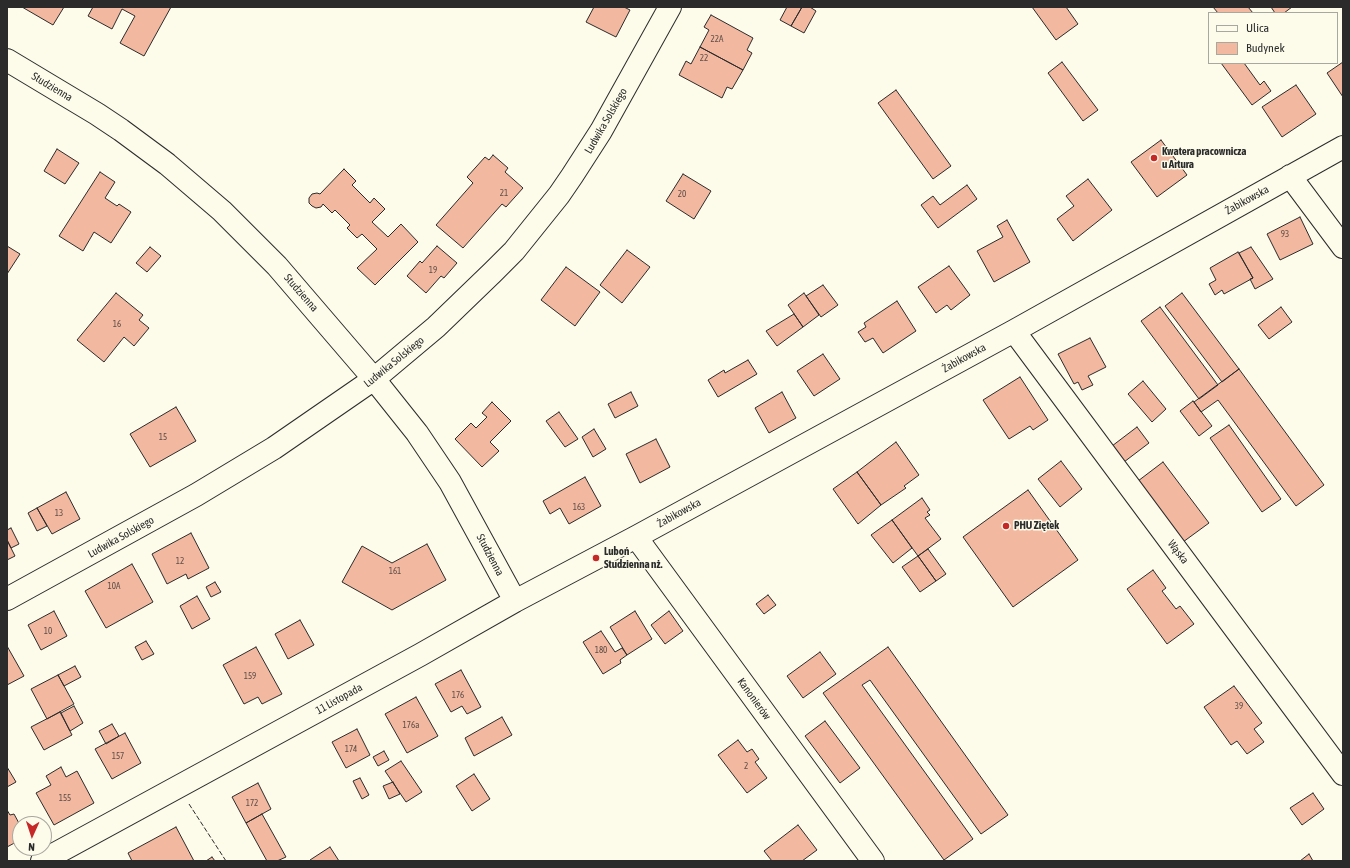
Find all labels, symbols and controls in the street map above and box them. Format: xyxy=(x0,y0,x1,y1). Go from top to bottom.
legend xyxy=(1208,12,1338,64)
text: Ulica xyxy=(1246,21,1269,35)
house number: 22A xyxy=(711,34,723,44)
text: Budynek xyxy=(1246,41,1285,55)
house number: 22 xyxy=(700,53,708,63)
street label: Studzienna xyxy=(29,70,75,104)
street label: Ludwika Solskiego xyxy=(582,86,630,156)
place label: Kwatera pracownicza u Artura xyxy=(1162,145,1246,171)
marker: Kwatera pracownicza u Artura xyxy=(1149,153,1159,163)
street label: Żabikowska xyxy=(1223,183,1271,217)
house number: 21 xyxy=(500,188,508,198)
house number: 20 xyxy=(678,189,686,199)
house number: 93 xyxy=(1281,229,1289,239)
house number: 19 xyxy=(429,265,437,275)
street label: Studzienna xyxy=(281,271,321,315)
house number: 16 xyxy=(113,319,121,329)
street label: Ludwika Solskiego xyxy=(361,334,427,390)
street label: Żabikowska xyxy=(940,341,988,375)
house number: 15 xyxy=(159,432,167,442)
street label: Żabikowska xyxy=(655,496,703,530)
house number: 163 xyxy=(573,502,585,512)
house number: 13 xyxy=(55,508,63,518)
street label: Ludwika Solskiego xyxy=(86,513,156,561)
place label: PHU Ziętek xyxy=(1014,519,1059,533)
marker: PHU Ziętek xyxy=(1001,521,1011,531)
street label: Studzienna xyxy=(473,532,507,578)
street label: Wąska xyxy=(1165,537,1191,567)
place label: Luboń Studzienna nż. xyxy=(604,545,662,571)
marker: Luboń Studzienna nż. xyxy=(591,553,601,563)
house number: 12 xyxy=(176,556,184,566)
house number: 161 xyxy=(389,566,401,576)
house number: 10A xyxy=(108,581,120,591)
house number: 10 xyxy=(44,626,52,636)
house number: 180 xyxy=(595,645,607,655)
house number: 159 xyxy=(244,671,256,681)
street label: Kanonierów xyxy=(734,675,774,723)
street label: 11 Listopada xyxy=(313,681,365,717)
house number: 176 xyxy=(452,690,464,700)
house number: 39 xyxy=(1235,701,1243,711)
house number: 176a xyxy=(403,720,419,730)
house number: 174 xyxy=(345,744,357,754)
house number: 157 xyxy=(112,751,124,761)
house number: 2 xyxy=(744,761,748,771)
house number: 155 xyxy=(59,793,71,803)
house number: 172 xyxy=(246,798,258,808)
north arrow xyxy=(12,816,52,856)
text: N xyxy=(28,841,35,853)

